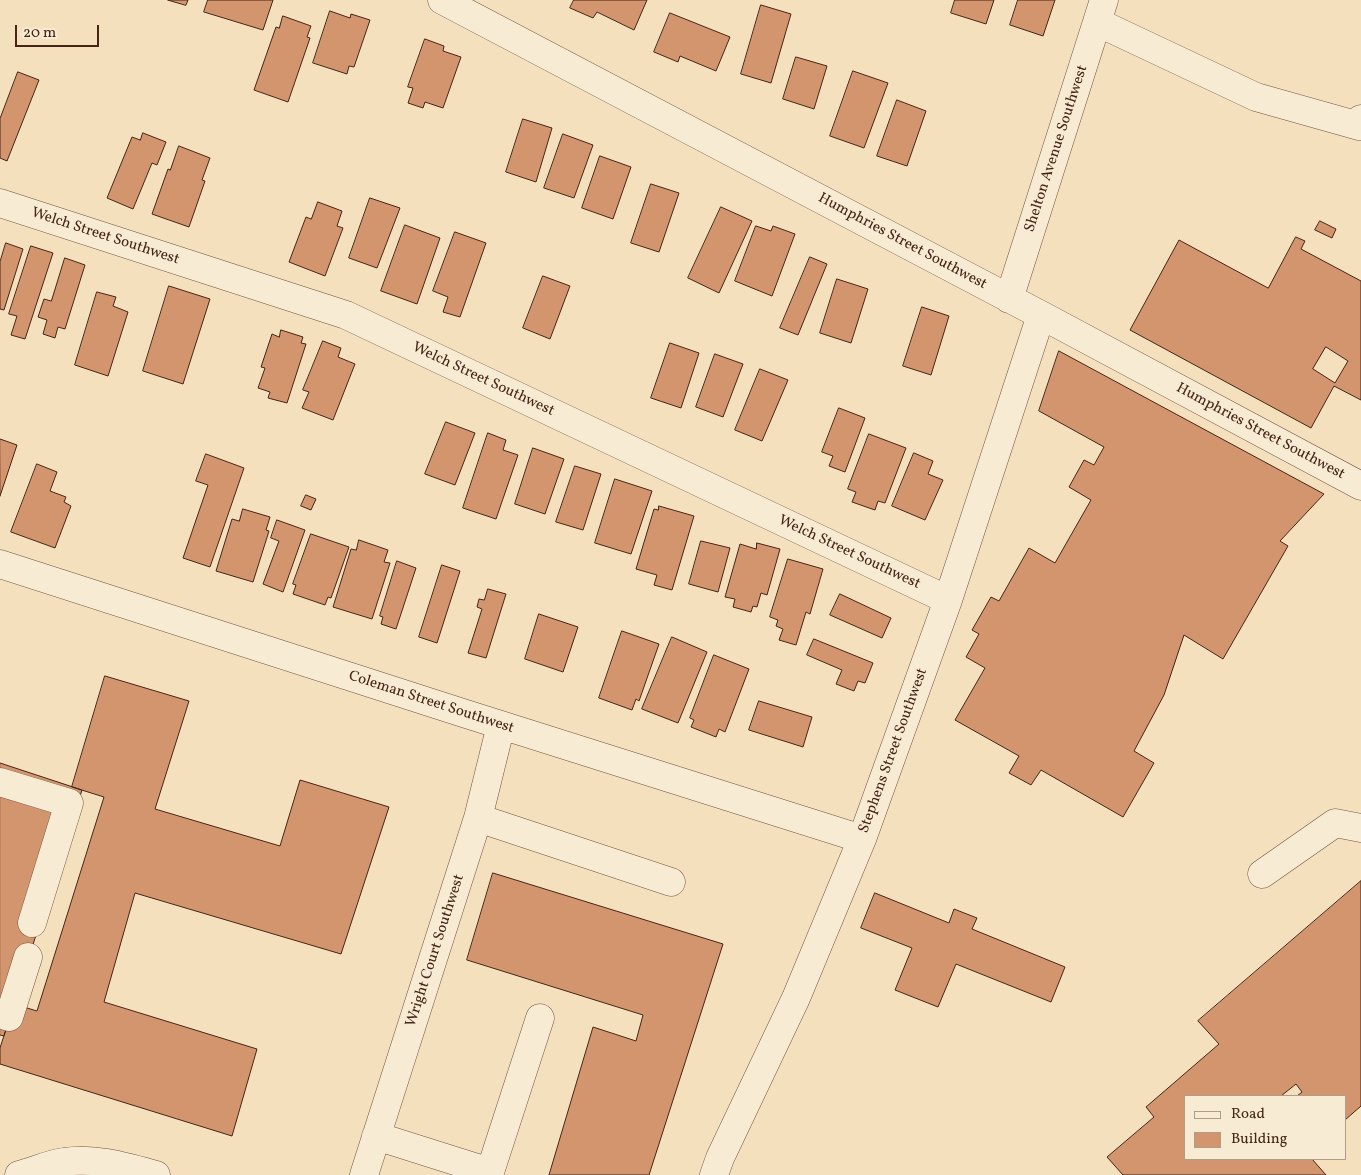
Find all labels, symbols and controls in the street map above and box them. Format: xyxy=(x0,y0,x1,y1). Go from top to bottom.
scale bar xyxy=(18,15,101,47)
text: 20 m xyxy=(23,23,56,44)
street label: Shelton Avenue Southwest xyxy=(1021,63,1093,235)
street label: Humphries Street Southwest xyxy=(814,190,990,294)
street label: Welch Street Southwest xyxy=(29,205,181,269)
street label: Welch Street Southwest xyxy=(409,339,557,421)
street label: Humphries Street Southwest xyxy=(1172,380,1348,484)
street label: Welch Street Southwest xyxy=(775,512,923,594)
street label: Stephens Street Southwest xyxy=(856,666,932,836)
street label: Coleman Street Southwest xyxy=(346,668,516,738)
street label: Wright Court Southwest xyxy=(403,872,469,1030)
legend xyxy=(1184,1095,1346,1160)
text: Road xyxy=(1231,1104,1265,1125)
text: Building xyxy=(1231,1129,1287,1150)

